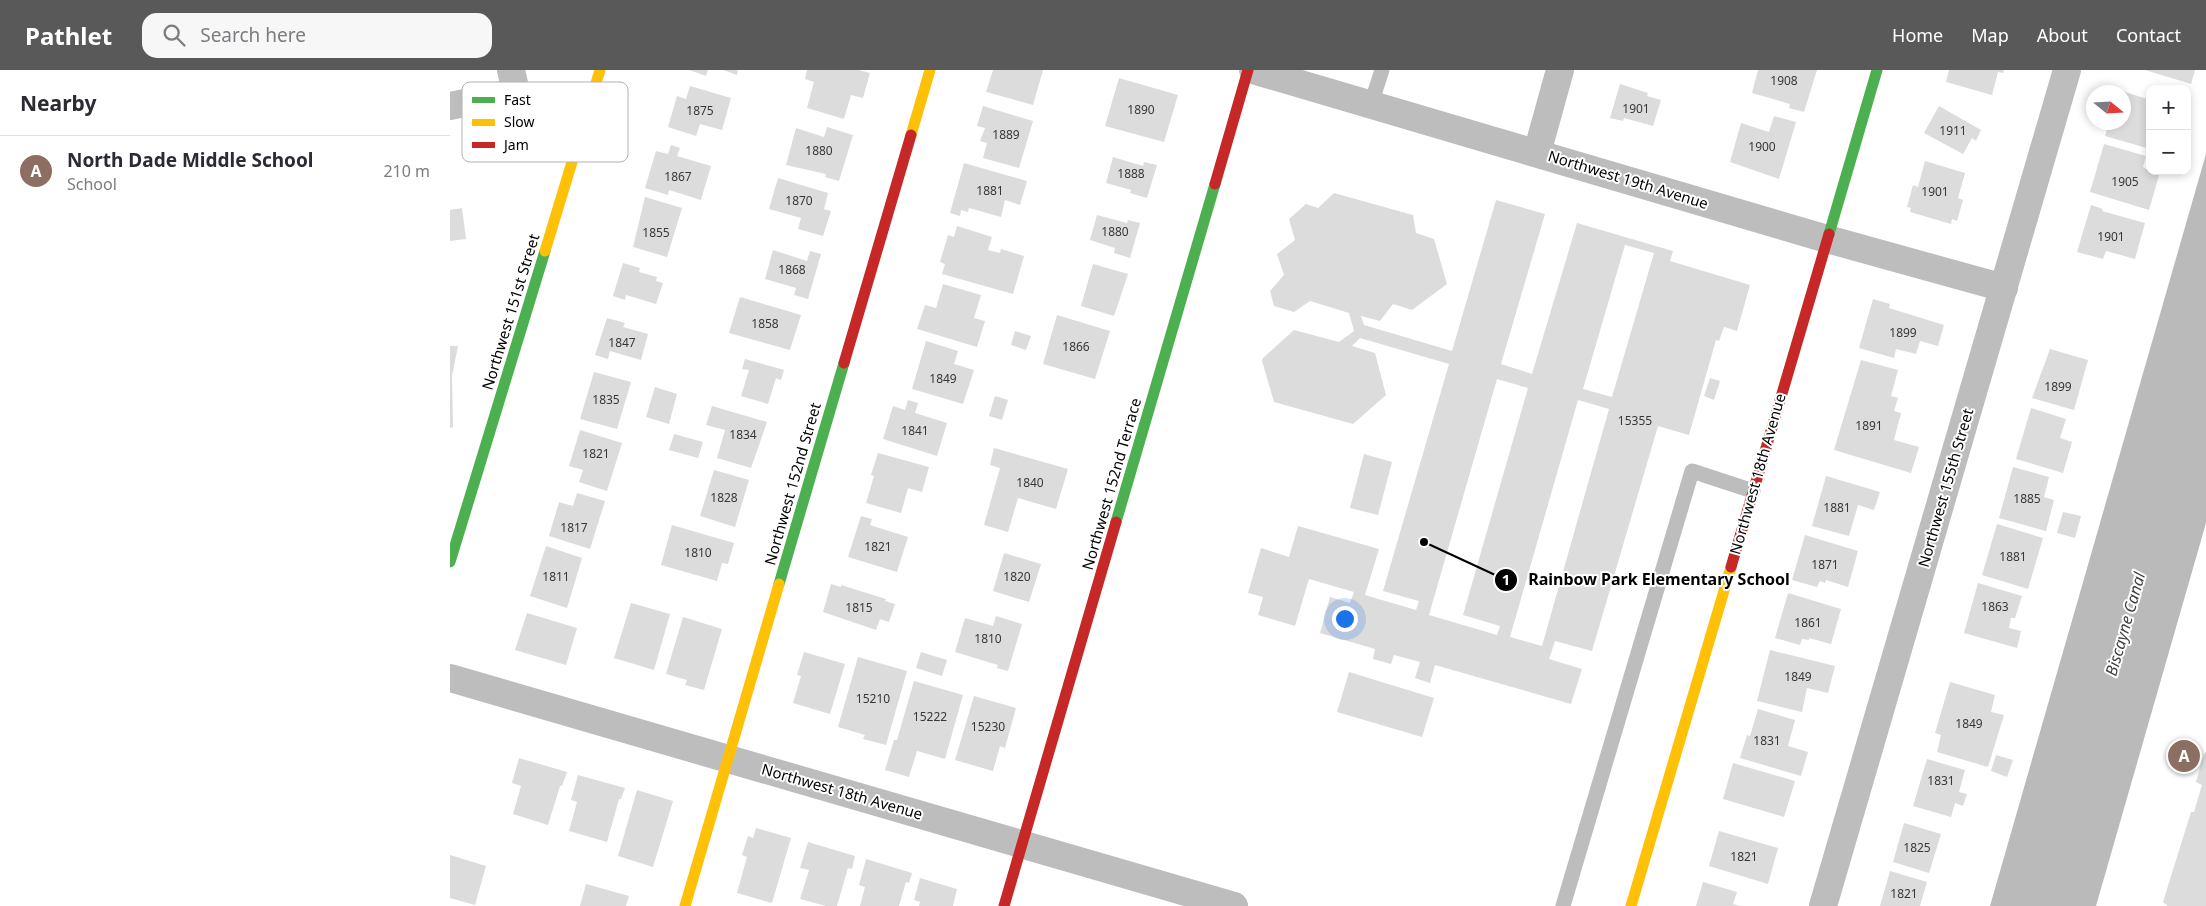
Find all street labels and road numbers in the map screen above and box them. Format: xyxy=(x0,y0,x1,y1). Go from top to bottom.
street label: Northwest 19th Avenue xyxy=(1546,145,1711,213)
street label: Northwest 151st Street xyxy=(477,231,543,392)
street label: Northwest 18th Avenue xyxy=(1724,391,1790,557)
street label: Northwest 152nd Terrace xyxy=(1077,395,1145,572)
street label: Northwest 152nd Street xyxy=(759,400,825,567)
street label: Northwest 155th Street xyxy=(1913,405,1977,569)
street label: Northwest 18th Avenue xyxy=(759,758,925,824)

